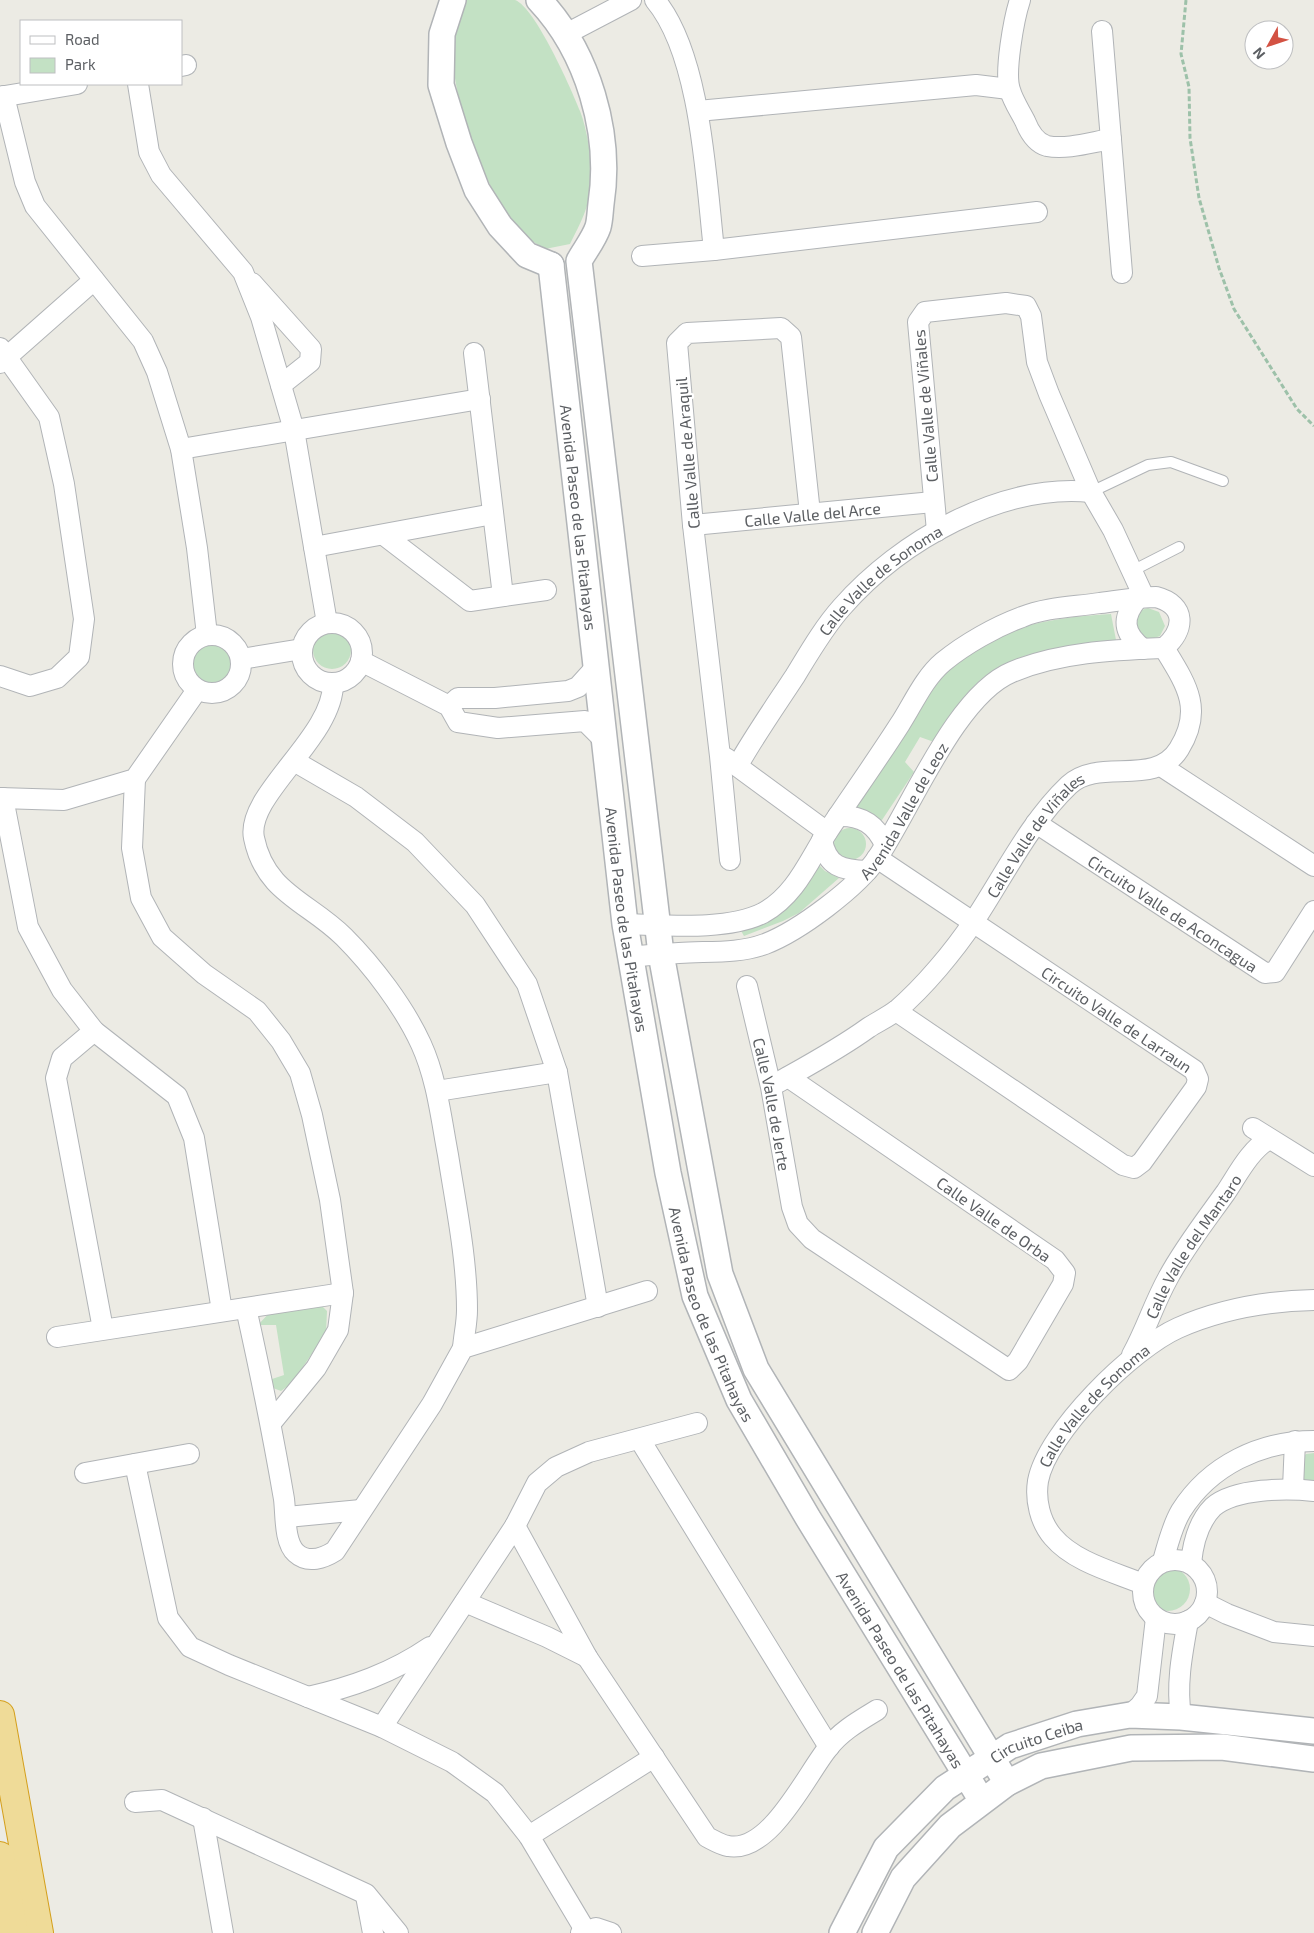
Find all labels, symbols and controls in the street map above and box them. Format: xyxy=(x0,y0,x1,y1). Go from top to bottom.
legend xyxy=(20,20,182,85)
north arrow xyxy=(1244,20,1294,70)
text: Road xyxy=(65,30,100,48)
text: N xyxy=(1249,44,1268,63)
text: Park xyxy=(65,55,96,73)
street label: Calle Valle de Viñales xyxy=(909,329,941,483)
street label: Calle Valle de Araquil xyxy=(671,376,703,530)
street label: Avenida Paseo de las Pitahayas xyxy=(557,403,601,631)
street label: Calle Valle del Arce xyxy=(743,498,881,530)
street label: Calle Valle de Sonoma xyxy=(814,520,945,639)
street label: Avenida Valle de Leoz xyxy=(855,738,951,883)
street label: Calle Valle de Viñales xyxy=(982,768,1087,901)
street label: Avenida Paseo de las Pitahayas xyxy=(602,806,653,1034)
street label: Circuito Valle de Aconcagua xyxy=(1085,850,1262,975)
street label: Circuito Valle de Larraun xyxy=(1038,962,1196,1076)
street label: Calle Valle de Jerte xyxy=(750,1036,795,1172)
street label: Calle Valle del Mantaro xyxy=(1141,1170,1245,1321)
street label: Calle Valle de Orba xyxy=(933,1172,1055,1266)
street label: Avenida Paseo de las Pitahayas xyxy=(666,1205,759,1425)
street label: Calle Valle de Sonoma xyxy=(1034,1339,1153,1470)
street label: Avenida Paseo de las Pitahayas xyxy=(833,1567,969,1771)
street label: Circuito Ceiba xyxy=(986,1714,1084,1766)

